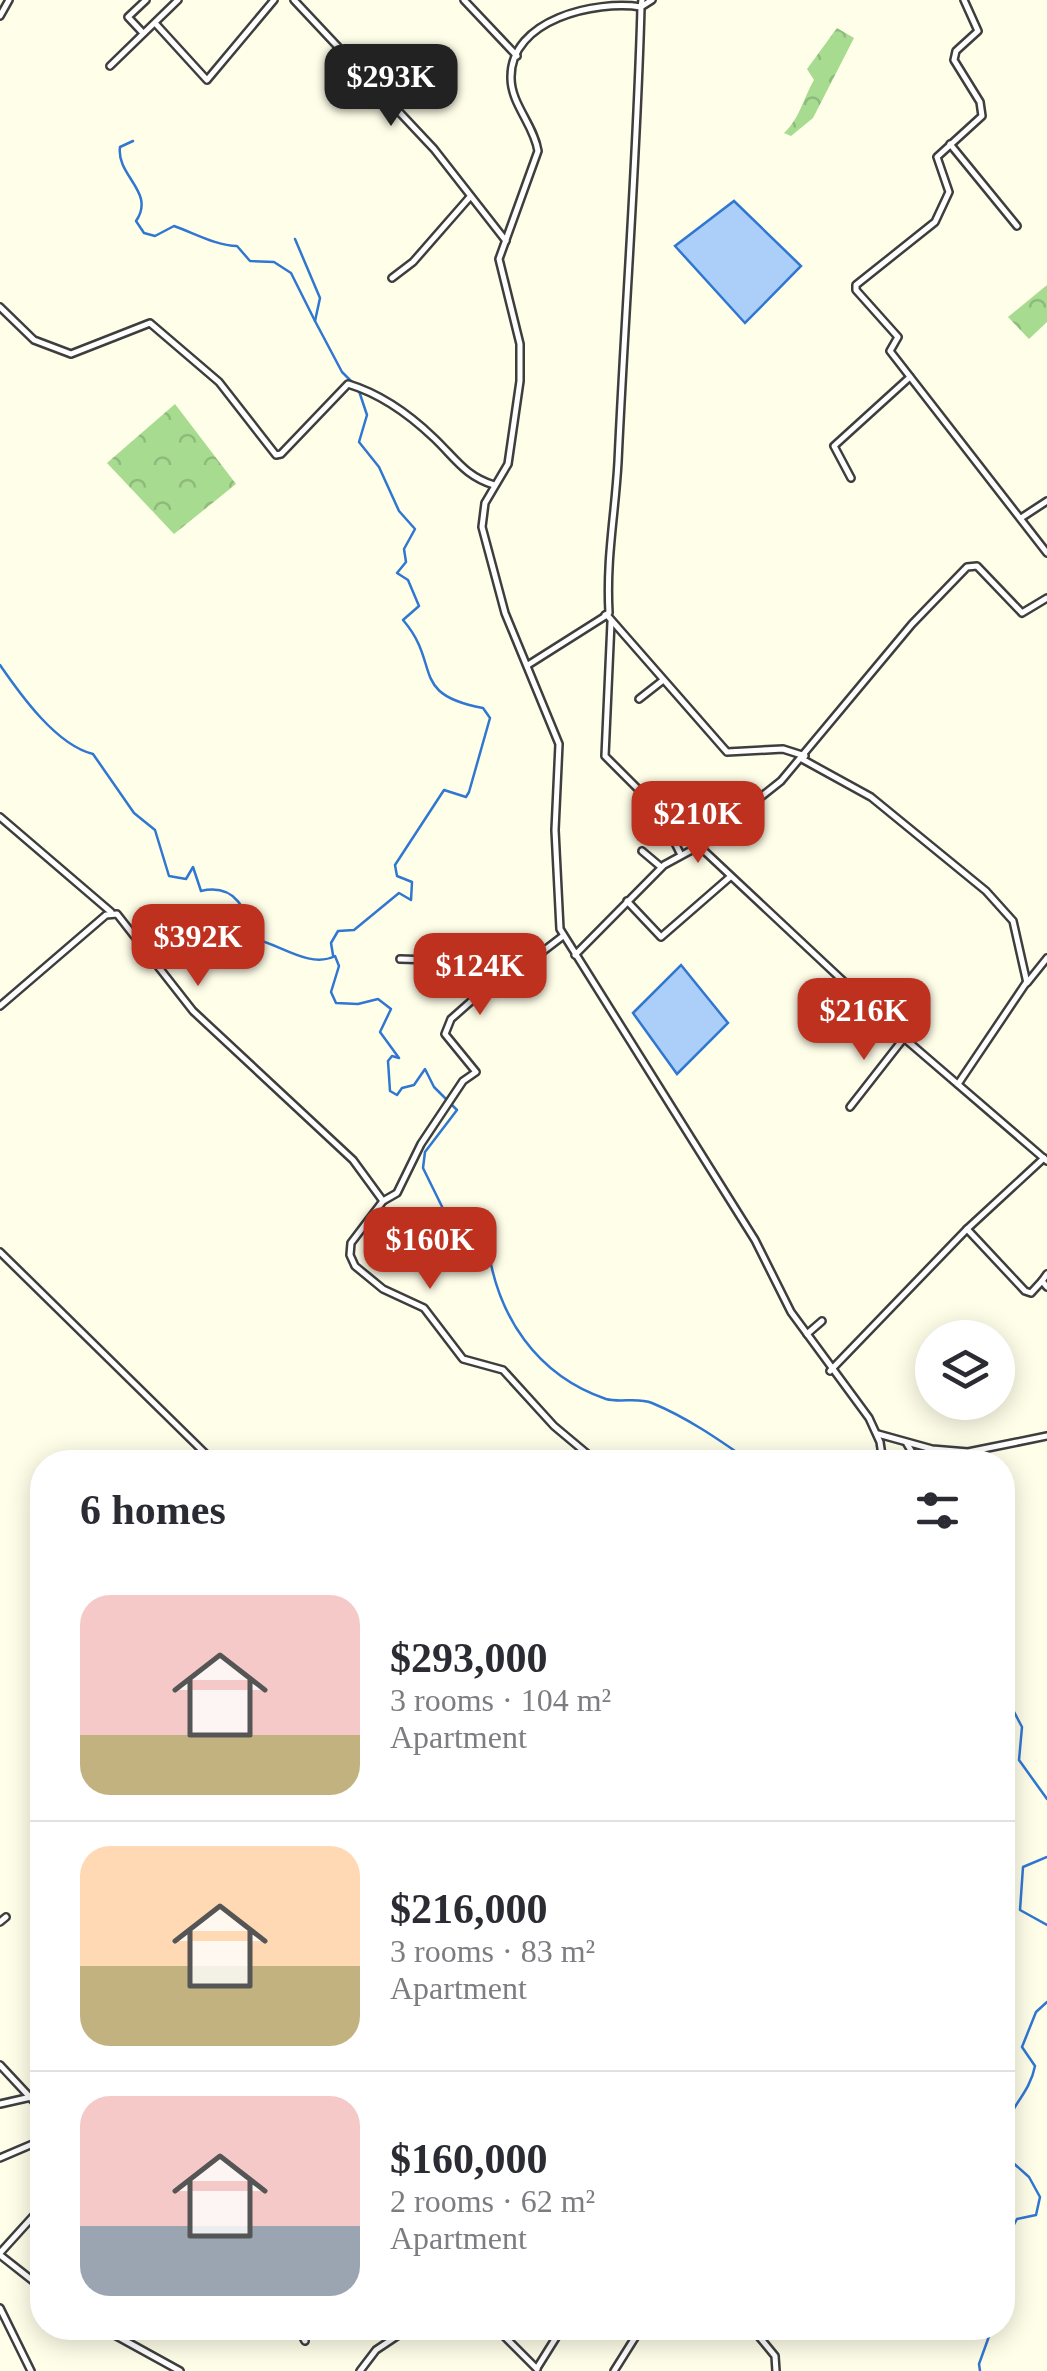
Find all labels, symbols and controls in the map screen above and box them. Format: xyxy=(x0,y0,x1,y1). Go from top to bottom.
pin: $293K xyxy=(321,44,461,129)
text: $293K xyxy=(347,58,435,94)
pin: $210K xyxy=(628,781,768,866)
text: $210K xyxy=(654,795,742,831)
pin: $392K xyxy=(128,904,268,989)
text: $392K xyxy=(154,918,242,954)
pin: $124K xyxy=(410,933,550,1018)
text: $124K xyxy=(436,947,524,983)
pin: $216K xyxy=(794,978,934,1063)
text: $216K xyxy=(820,992,908,1028)
pin: $160K xyxy=(360,1207,500,1292)
text: $160K xyxy=(386,1221,474,1257)
map controls xyxy=(915,1320,1015,1420)
button: layers xyxy=(915,1320,1015,1420)
icon: filters xyxy=(910,1483,965,1538)
text: 6 homes xyxy=(80,1487,226,1533)
icon: home xyxy=(160,1635,280,1755)
text: $293,000 xyxy=(390,1635,548,1681)
text: 3 rooms · 104 m² xyxy=(390,1682,611,1718)
text: Apartment xyxy=(390,1719,527,1755)
icon: home xyxy=(160,1886,280,2006)
text: $216,000 xyxy=(390,1886,548,1932)
text: 3 rooms · 83 m² xyxy=(390,1933,595,1969)
text: Apartment xyxy=(390,1970,527,2006)
icon: home xyxy=(160,2136,280,2256)
text: $160,000 xyxy=(390,2136,548,2182)
text: 2 rooms · 62 m² xyxy=(390,2183,595,2219)
text: Apartment xyxy=(390,2220,527,2256)

